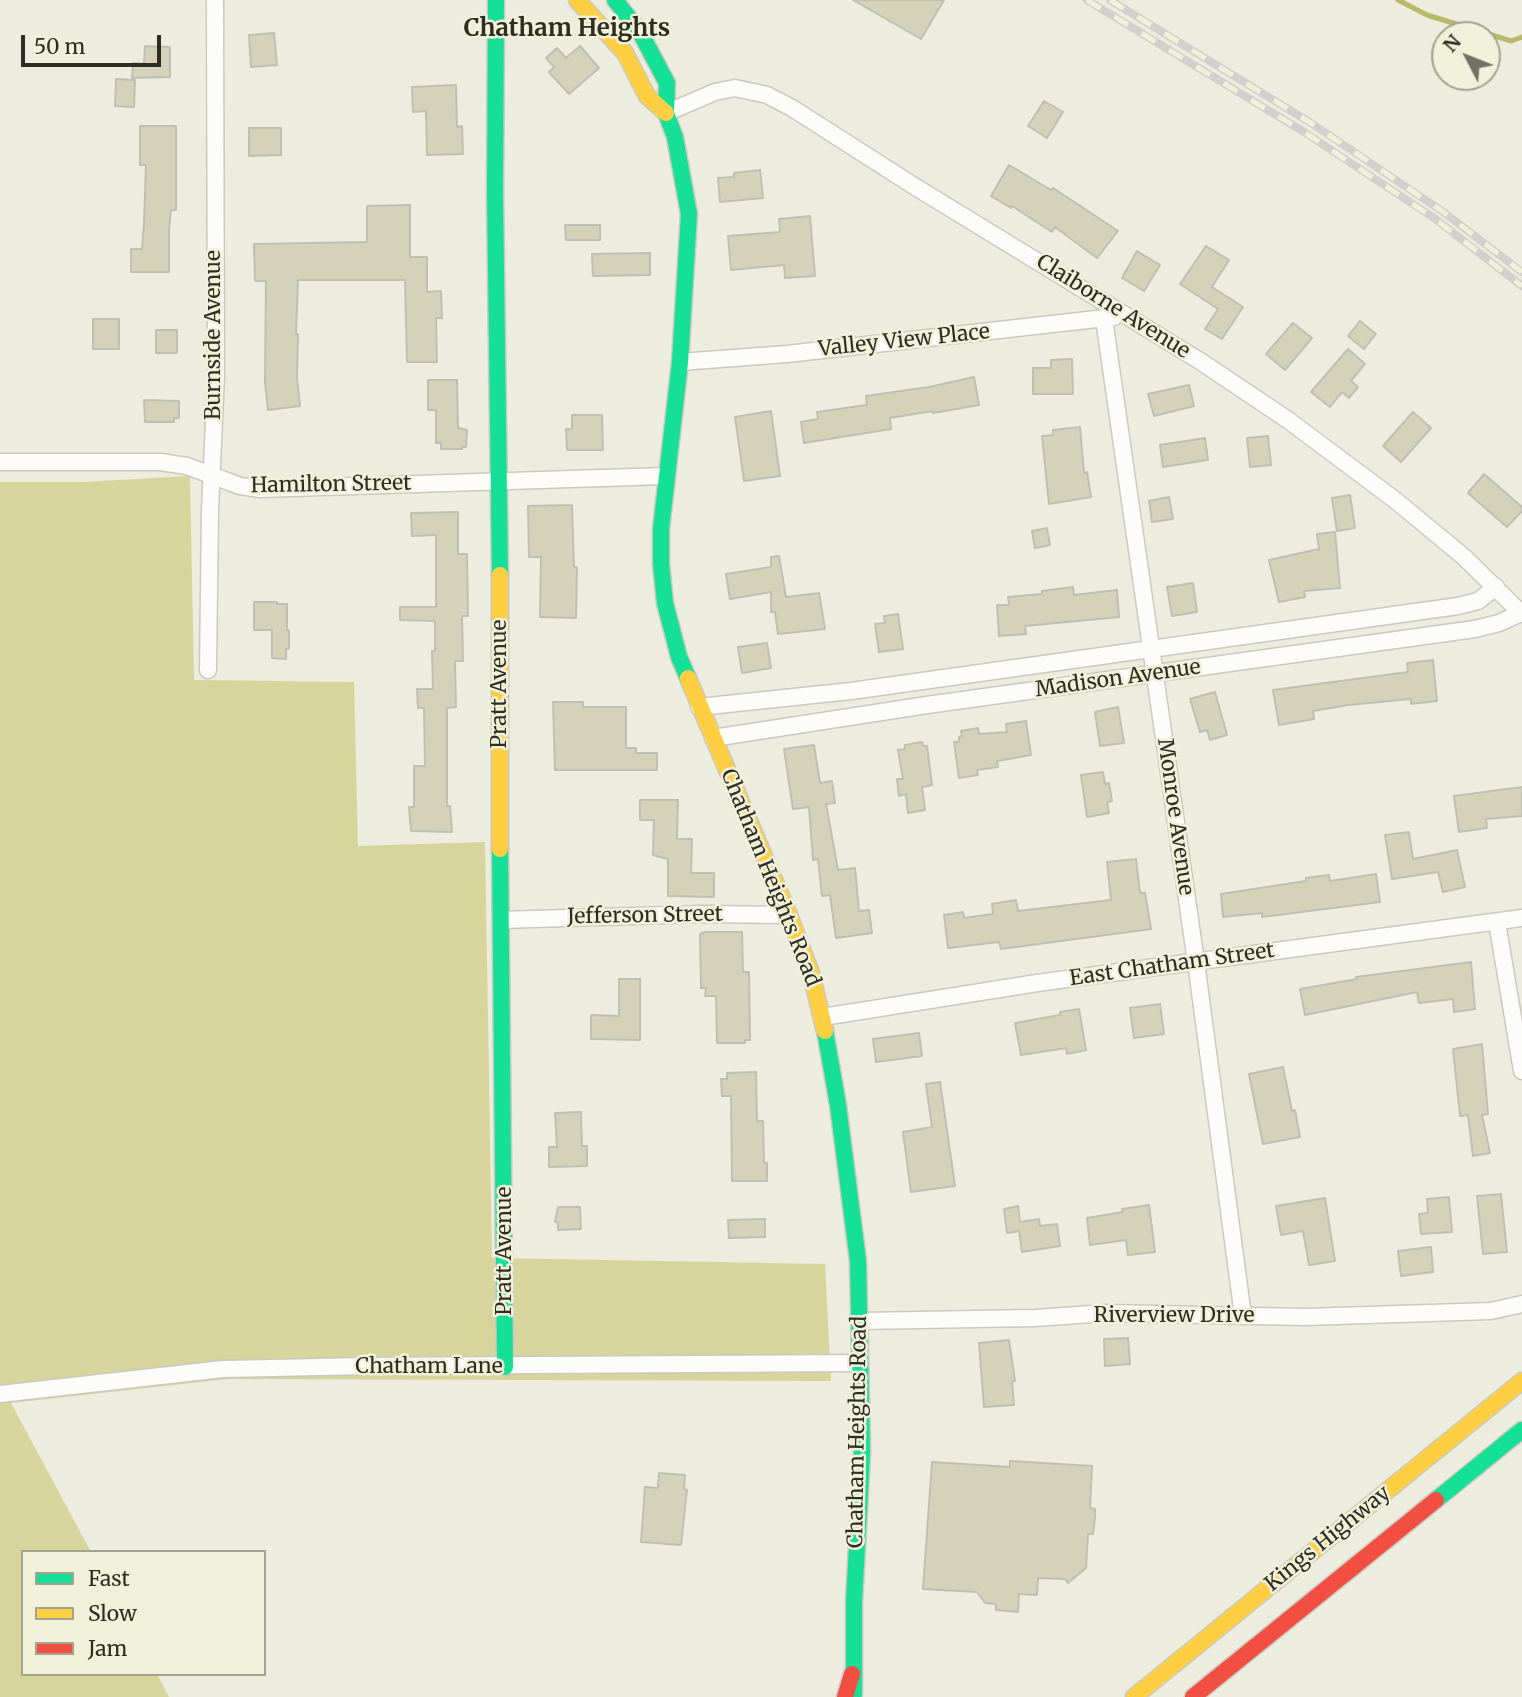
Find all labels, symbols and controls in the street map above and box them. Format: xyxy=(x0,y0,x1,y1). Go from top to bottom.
district label: Chatham Heights xyxy=(464,15,670,43)
scale bar xyxy=(24,21,164,65)
north arrow xyxy=(1431,21,1501,91)
text: N xyxy=(1438,30,1466,57)
text: 50 m xyxy=(34,33,85,60)
street label: Burnside Avenue xyxy=(201,250,227,420)
street label: Claiborne Avenue xyxy=(1032,250,1194,364)
street label: Valley View Place xyxy=(817,319,991,363)
street label: Hamilton Street xyxy=(250,471,412,499)
street label: Pratt Avenue xyxy=(487,620,513,748)
street label: Madison Avenue xyxy=(1034,655,1202,703)
street label: Monroe Avenue xyxy=(1152,737,1198,897)
street label: Chatham Heights Road xyxy=(715,766,825,990)
street label: Jefferson Street xyxy=(567,902,723,930)
street label: East Chatham Street xyxy=(1068,938,1276,992)
street label: Pratt Avenue xyxy=(492,1187,518,1315)
street label: Riverview Drive xyxy=(1094,1303,1254,1329)
street label: Chatham Heights Road xyxy=(843,1316,873,1548)
street label: Chatham Lane xyxy=(355,1354,503,1380)
street label: Kings Highway xyxy=(1260,1481,1396,1597)
legend xyxy=(21,1550,266,1676)
text: Fast xyxy=(88,1565,130,1592)
text: Slow xyxy=(88,1600,137,1627)
text: Jam xyxy=(88,1635,127,1662)

